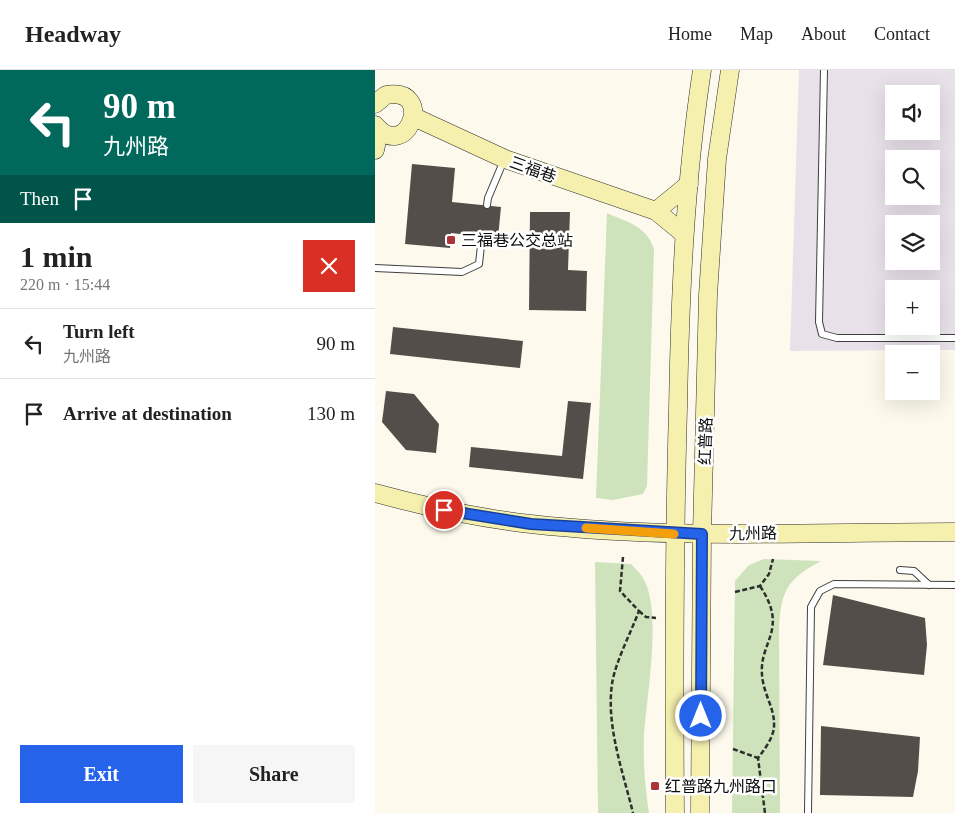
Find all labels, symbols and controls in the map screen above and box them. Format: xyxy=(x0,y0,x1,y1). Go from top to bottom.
text: Headway xyxy=(25,21,121,47)
text: Home xyxy=(668,24,712,44)
text: Map xyxy=(740,24,773,44)
text: About xyxy=(801,24,846,44)
text: Contact xyxy=(874,24,930,44)
map controls xyxy=(885,85,940,400)
button: sound xyxy=(885,85,940,140)
text: 90 m xyxy=(103,87,176,126)
icon: left xyxy=(20,90,85,155)
text: 九州路 xyxy=(103,134,169,159)
button: search xyxy=(885,150,940,205)
street label: 三福巷 xyxy=(507,153,558,186)
icon: arrive xyxy=(69,185,97,213)
text: Then xyxy=(20,188,59,209)
button: layers xyxy=(885,215,940,270)
place label: 三福巷公交总站 xyxy=(461,232,573,249)
marker: 三福巷公交总站 xyxy=(445,234,457,246)
text: 1 min xyxy=(20,240,93,273)
button: close xyxy=(303,240,355,292)
text: 220 m · 15:44 xyxy=(20,276,110,293)
button: + xyxy=(885,280,940,335)
text: Turn left xyxy=(63,321,135,342)
icon: left xyxy=(20,330,48,358)
text: 90 m xyxy=(316,333,355,354)
button: − xyxy=(885,345,940,400)
text: 九州路 xyxy=(63,348,111,365)
icon: arrive xyxy=(20,400,48,428)
text: Arrive at destination xyxy=(63,403,232,424)
text: 130 m xyxy=(307,403,355,424)
street label: 红普路 xyxy=(696,417,715,465)
pin xyxy=(423,489,465,531)
icon: arrive xyxy=(430,496,458,524)
street label: 九州路 xyxy=(729,525,777,542)
position arrow xyxy=(674,689,726,741)
button: Exit xyxy=(20,745,183,803)
button: Share xyxy=(193,745,355,803)
place label: 红普路九州路口 xyxy=(665,778,777,795)
marker: 红普路九州路口 xyxy=(649,780,661,792)

